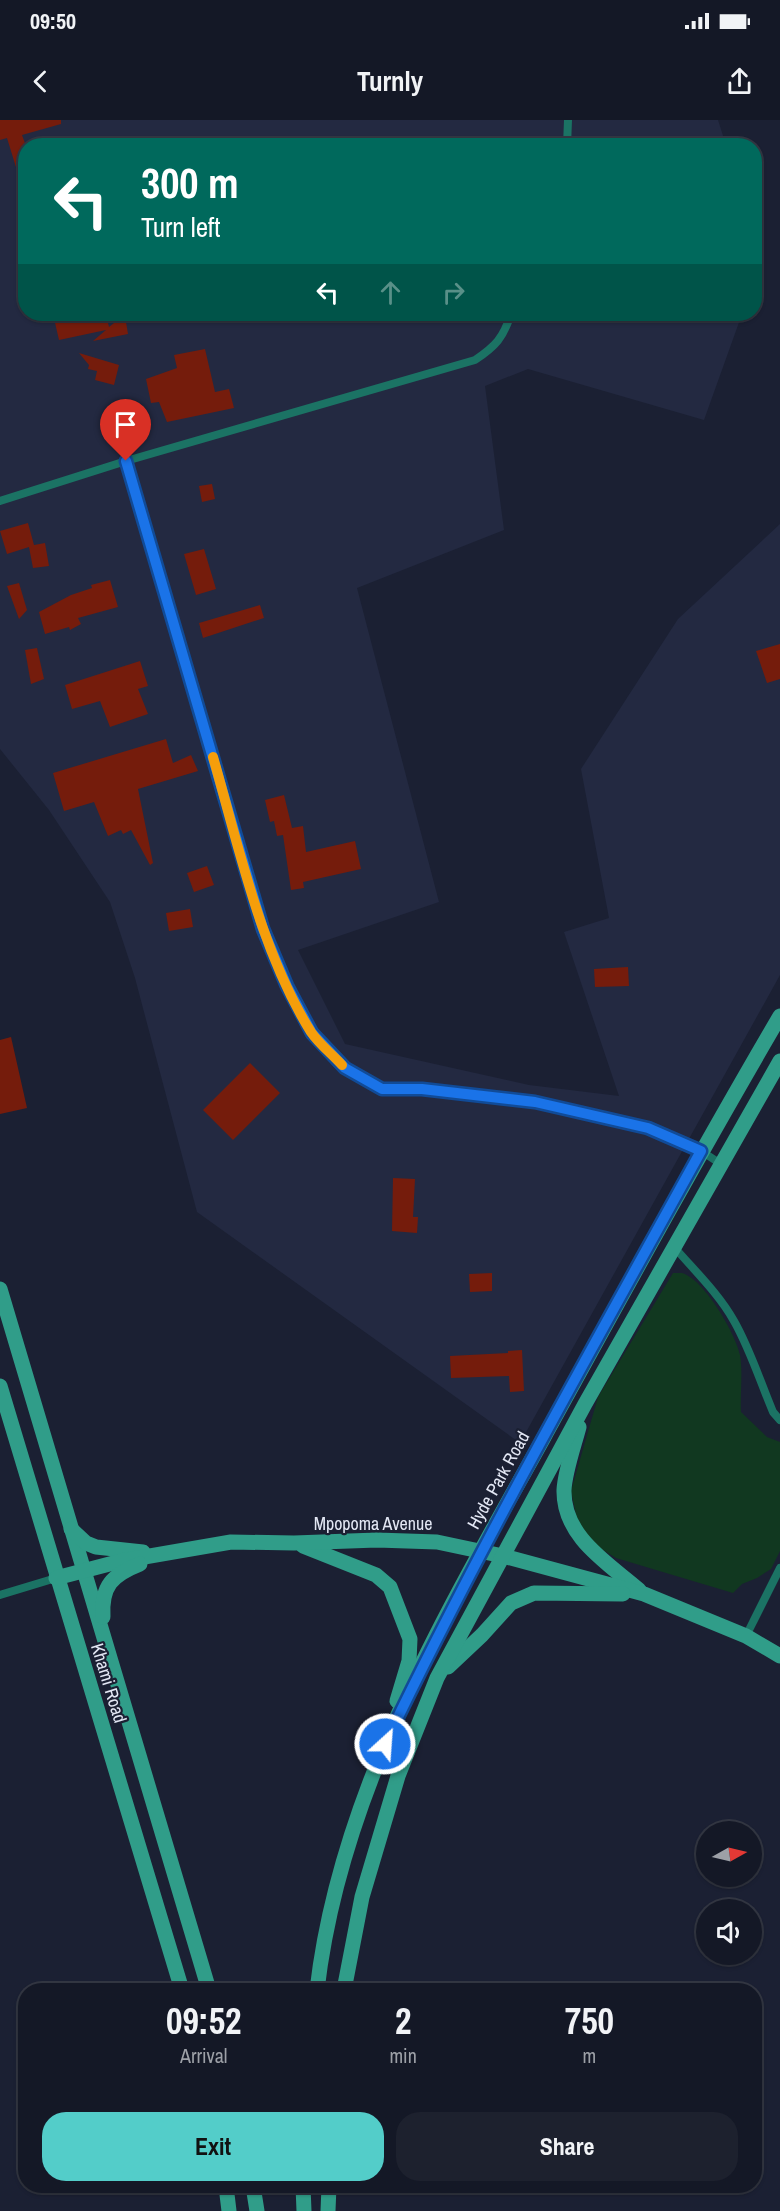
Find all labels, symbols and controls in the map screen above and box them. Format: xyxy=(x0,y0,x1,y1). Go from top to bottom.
text: 09:50 xyxy=(30,6,76,36)
text: Turnly xyxy=(357,63,423,99)
icon: back xyxy=(24,65,57,98)
icon: share xyxy=(723,65,756,98)
text: 300 m xyxy=(141,155,239,211)
icon: left xyxy=(42,162,120,240)
text: Turn left xyxy=(141,209,220,245)
icon: left xyxy=(311,276,344,309)
icon: ahead xyxy=(374,276,407,309)
icon: right xyxy=(437,276,470,309)
pin xyxy=(100,399,151,461)
icon: arrive xyxy=(109,408,142,441)
street label: Hyde Park Road xyxy=(461,1427,535,1533)
street label: Mpopoma Avenue xyxy=(314,1511,432,1536)
street label: Khami Road xyxy=(85,1640,133,1726)
position arrow xyxy=(353,1712,417,1776)
north arrow xyxy=(696,1821,762,1887)
map controls xyxy=(696,1821,762,1965)
button: sound xyxy=(696,1899,762,1965)
text: 09:52 xyxy=(166,1997,241,2045)
text: 2 xyxy=(395,1997,411,2045)
text: 750 xyxy=(565,1997,614,2045)
text: Arrival xyxy=(180,2042,227,2069)
text: min xyxy=(389,2042,417,2069)
text: m xyxy=(583,2042,596,2069)
button: Exit xyxy=(42,2112,384,2181)
button: Share xyxy=(396,2112,738,2181)

